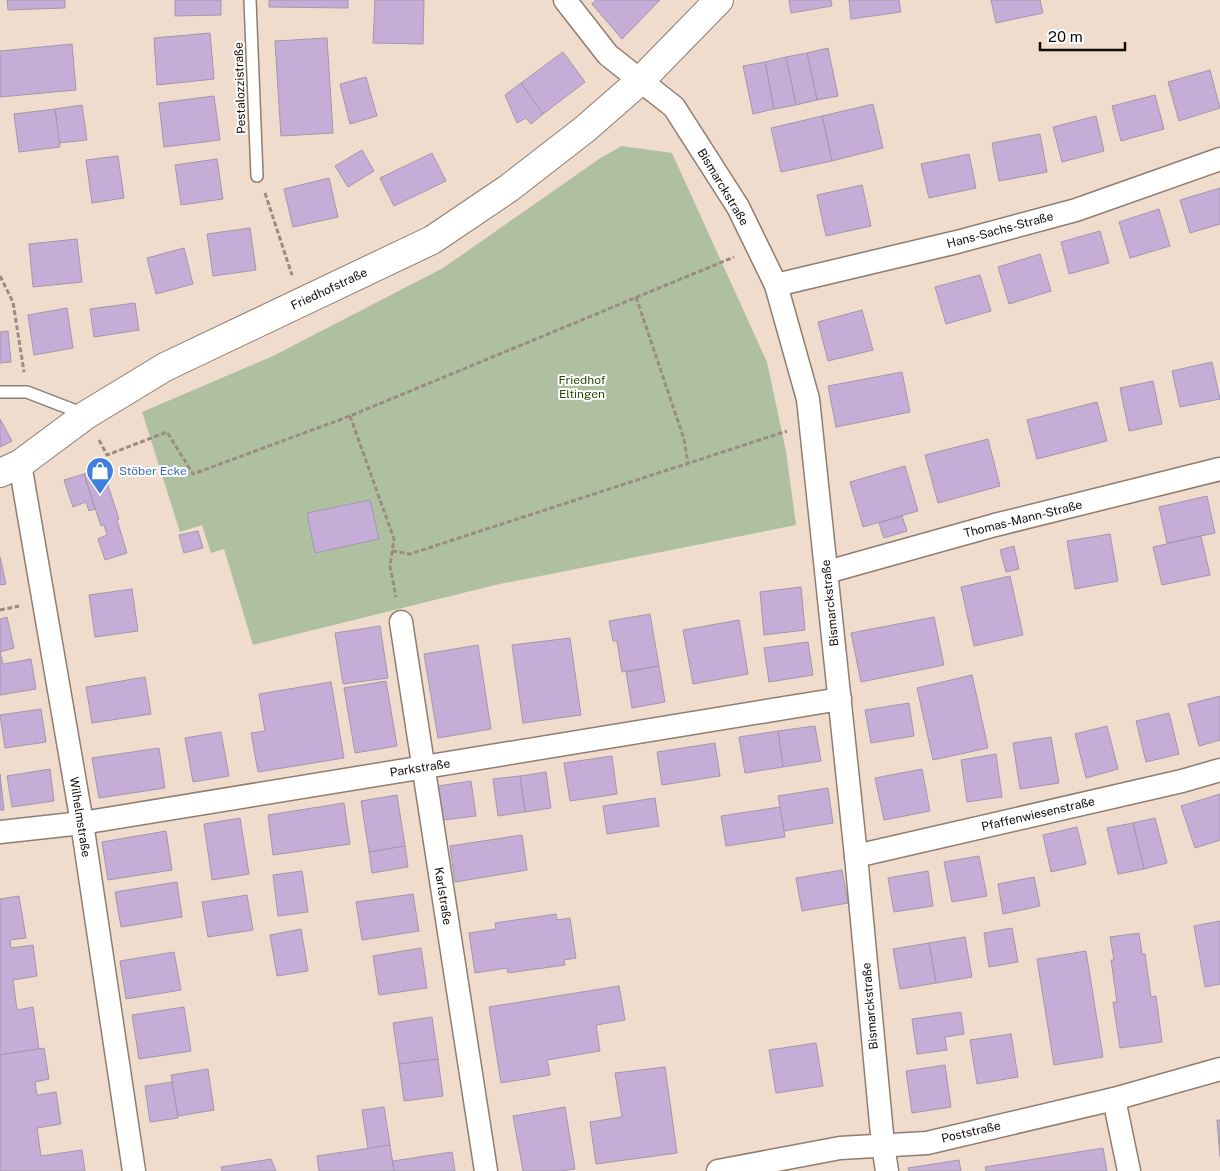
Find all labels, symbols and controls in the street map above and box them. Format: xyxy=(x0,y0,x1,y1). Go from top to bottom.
scale bar xyxy=(1040,20,1125,52)
text: 20 m xyxy=(1048,28,1083,45)
street label: Pestalozzistraße xyxy=(231,42,249,134)
street label: Bismarckstraße xyxy=(695,146,752,228)
street label: Hans-Sachs-Straße xyxy=(945,209,1055,251)
street label: Friedhofstraße xyxy=(289,265,370,313)
park label: Friedhof Eltingen xyxy=(558,373,606,401)
shop icon: Stöber Ecke xyxy=(85,456,115,495)
place label: Stöber Ecke xyxy=(119,464,187,478)
street label: Thomas-Mann-Straße xyxy=(962,497,1084,541)
street label: Bismarckstraße xyxy=(818,559,842,647)
street label: Parkstraße xyxy=(389,756,451,780)
street label: Wilhelmstraße xyxy=(67,776,93,858)
street label: Pfaffenwiesenstraße xyxy=(980,794,1096,834)
street label: Karlstraße xyxy=(432,866,455,926)
street label: Bismarckstraße xyxy=(859,962,881,1050)
street label: Poststraße xyxy=(940,1118,1002,1146)

